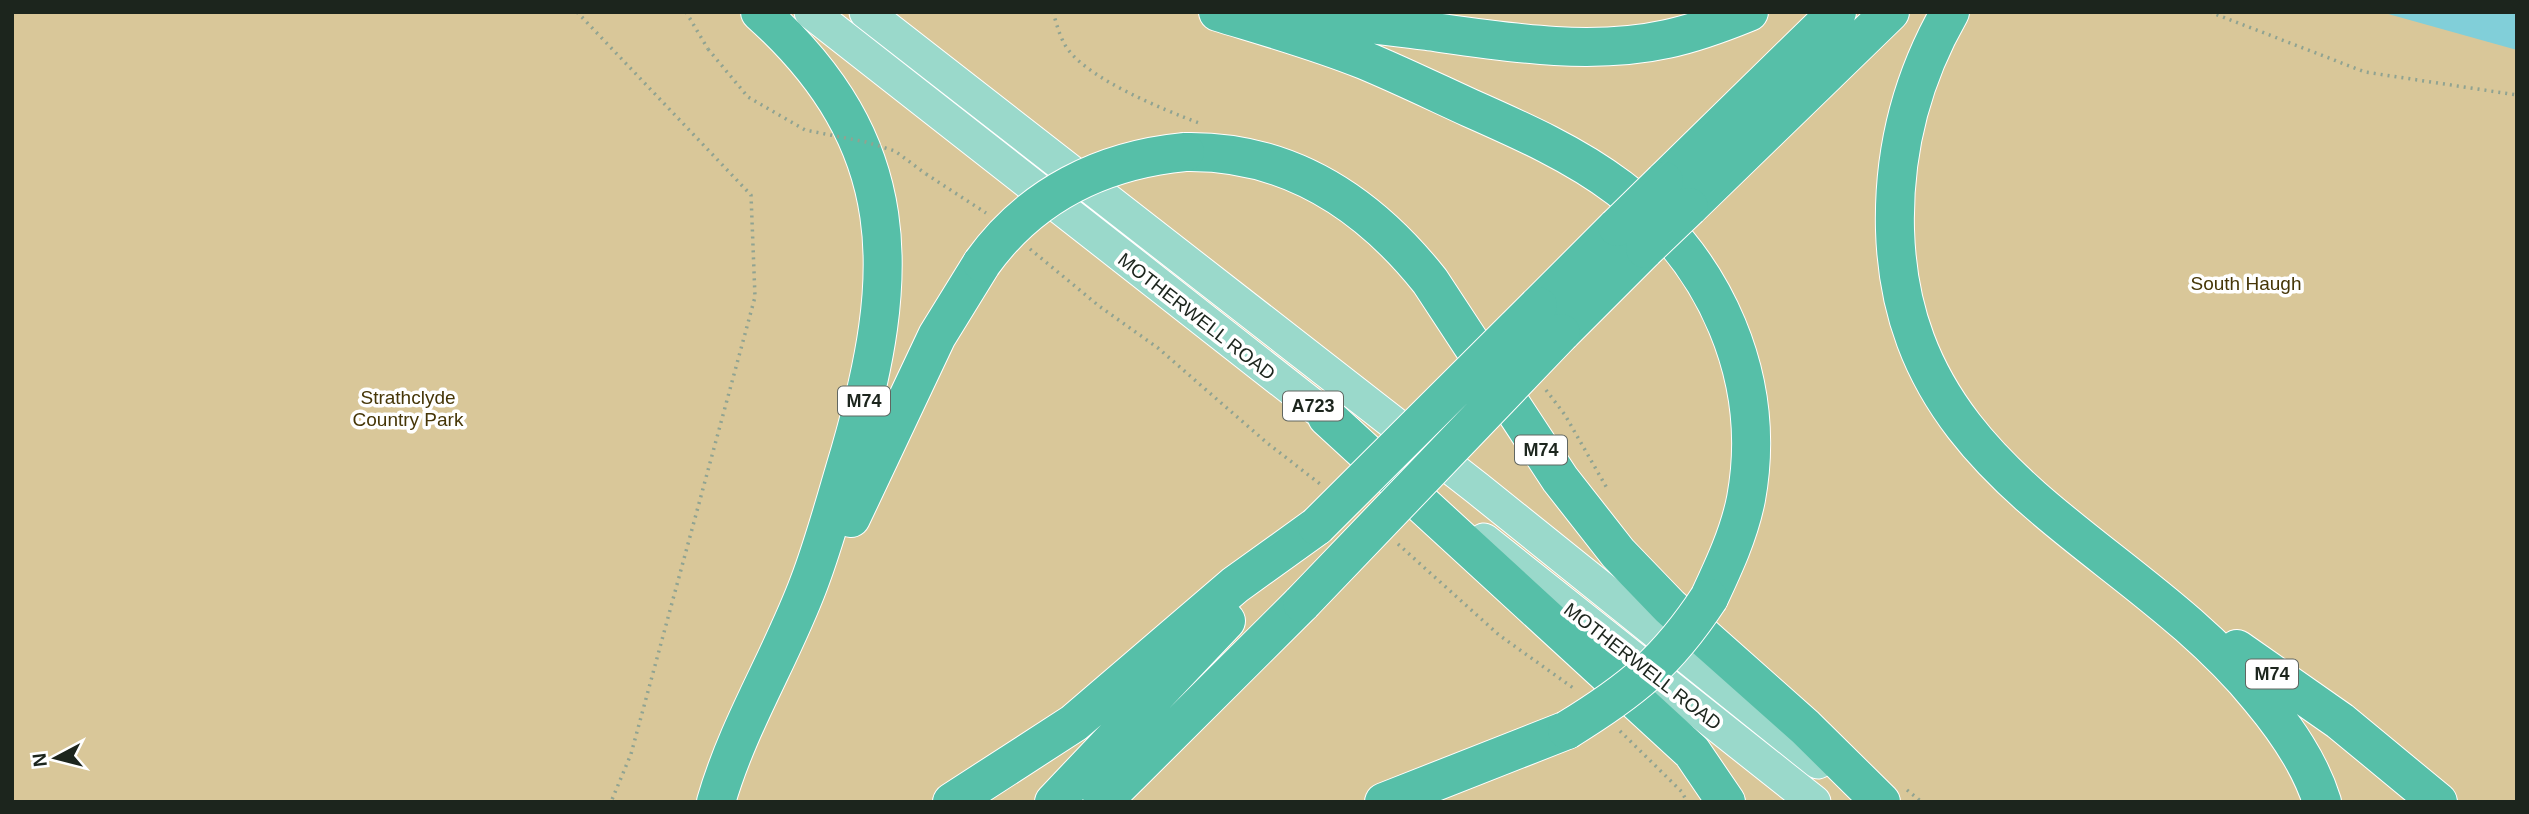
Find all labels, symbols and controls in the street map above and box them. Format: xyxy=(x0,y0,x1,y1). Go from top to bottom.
street label: MOTHERWELL ROAD xyxy=(1114,249,1279,384)
park label: South Haugh xyxy=(2191,273,2301,294)
road number: M74 xyxy=(838,386,890,416)
park label: Strathclyde Country Park xyxy=(353,387,464,430)
road number: A723 xyxy=(1283,392,1343,420)
road number: M74 xyxy=(1515,436,1567,464)
street label: MOTHERWELL ROAD xyxy=(1560,599,1725,734)
road number: M74 xyxy=(2246,660,2298,688)
north arrow xyxy=(21,723,91,793)
text: N xyxy=(28,752,51,768)

